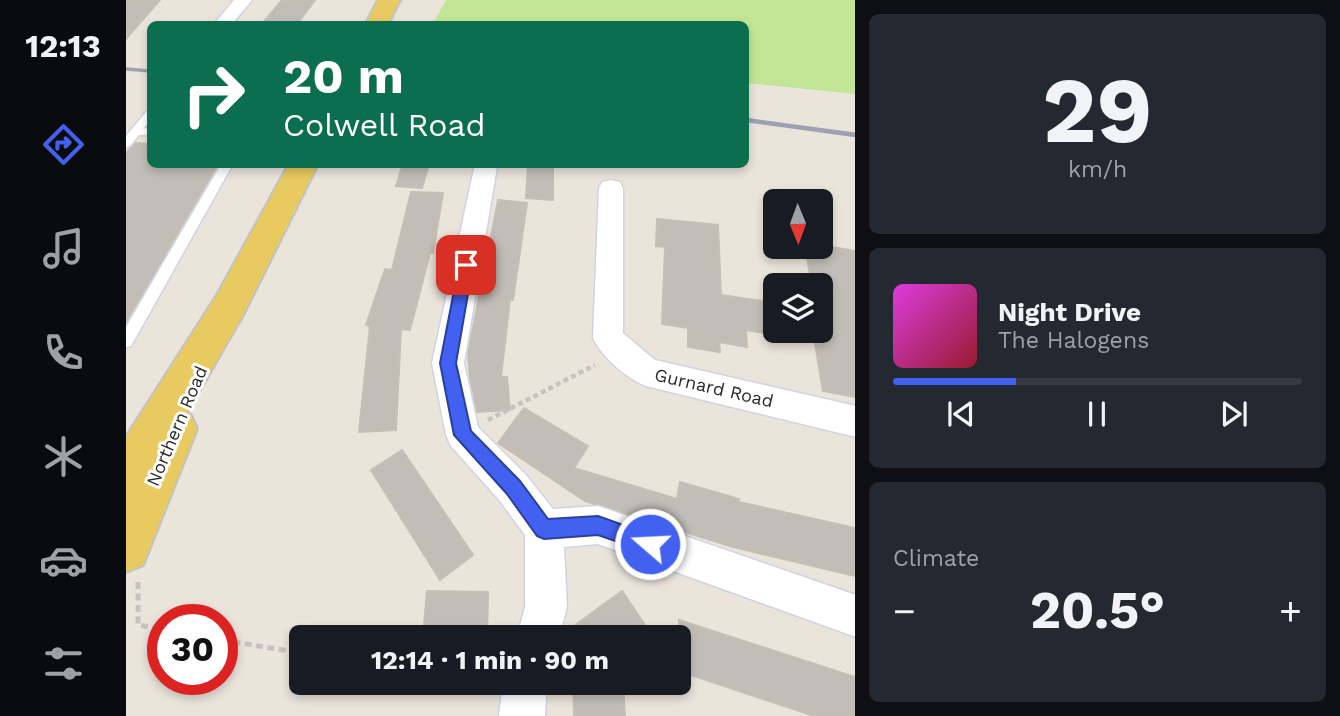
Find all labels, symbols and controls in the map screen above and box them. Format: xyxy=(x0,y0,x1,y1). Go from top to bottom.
text: 12:13 xyxy=(25,27,101,65)
text: 20 m xyxy=(283,47,404,105)
icon: right xyxy=(168,49,259,140)
text: 29 xyxy=(1042,57,1153,164)
text: Colwell Road xyxy=(283,106,486,144)
icon: directions xyxy=(39,120,88,169)
text: km/h xyxy=(1068,156,1127,183)
north arrow xyxy=(763,189,833,259)
map controls xyxy=(763,189,833,343)
icon: music xyxy=(39,224,88,273)
pin xyxy=(436,235,496,295)
icon: arrive xyxy=(447,246,485,284)
button: layers xyxy=(763,273,833,343)
text: Night Drive xyxy=(998,297,1141,327)
text: The Halogens xyxy=(998,327,1149,354)
icon: phone xyxy=(39,328,88,377)
street label: Northern Road xyxy=(142,363,211,489)
street label: Gurnard Road xyxy=(653,364,776,411)
icon: previous xyxy=(942,395,980,433)
icon: pause xyxy=(1078,395,1116,433)
icon: next xyxy=(1215,395,1253,433)
icon: climate xyxy=(39,432,88,481)
position arrow xyxy=(613,507,687,581)
icon: car xyxy=(39,536,88,585)
text: Climate xyxy=(893,545,979,572)
text: 20.5° xyxy=(1030,580,1165,641)
text: − xyxy=(893,589,916,633)
text: + xyxy=(1279,589,1302,633)
speed limit sign: 30 xyxy=(147,604,238,695)
icon: filters xyxy=(39,639,88,688)
text: 12:14 · 1 min · 90 m xyxy=(371,645,609,675)

